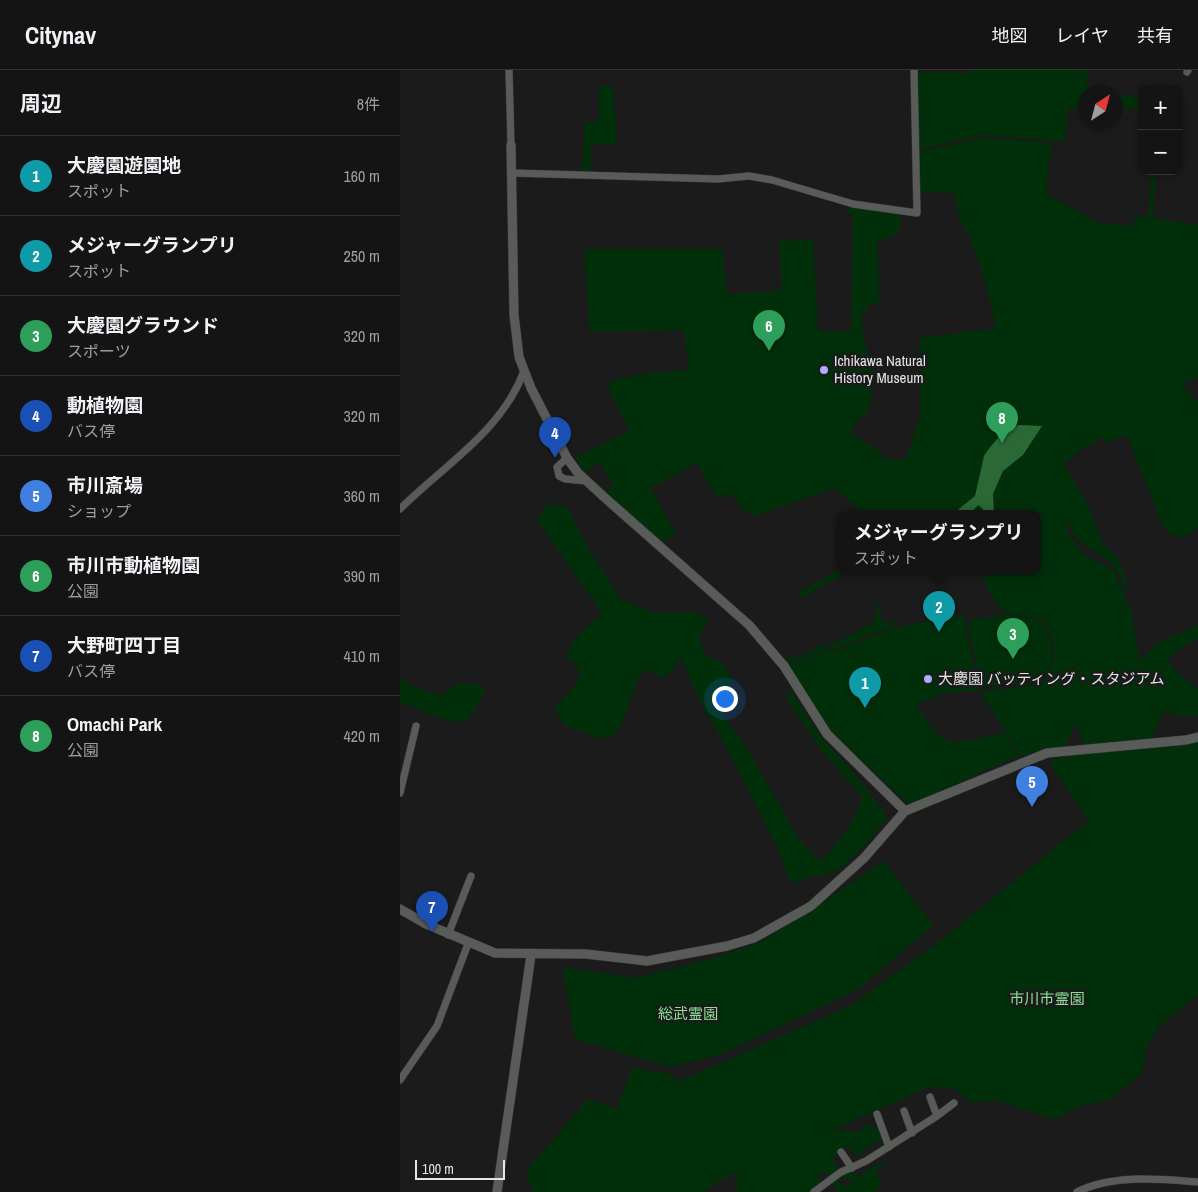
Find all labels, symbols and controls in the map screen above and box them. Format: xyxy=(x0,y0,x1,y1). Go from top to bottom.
text: Citynav xyxy=(25,19,96,51)
text: 地図 xyxy=(992,23,1028,48)
text: レイヤ xyxy=(1056,23,1109,48)
text: 共有 xyxy=(1137,23,1173,48)
north arrow xyxy=(1078,85,1123,130)
map controls xyxy=(1138,85,1183,175)
button: + xyxy=(1138,85,1183,130)
text: 周辺 xyxy=(20,89,62,118)
text: 8件 xyxy=(357,93,380,115)
button: − xyxy=(1138,130,1183,175)
text: 大慶園遊園地 xyxy=(67,152,181,178)
text: 1 xyxy=(32,165,40,187)
text: 160 m xyxy=(344,165,380,187)
text: スポット xyxy=(67,180,131,202)
text: メジャーグランプリ xyxy=(67,232,236,258)
text: 2 xyxy=(32,245,40,267)
text: 250 m xyxy=(344,245,380,267)
text: スポット xyxy=(67,260,131,282)
pin: 6 xyxy=(753,310,785,351)
text: 大慶園グラウンド xyxy=(67,312,219,338)
text: 3 xyxy=(32,325,40,347)
text: 320 m xyxy=(344,325,380,347)
text: スポーツ xyxy=(67,340,131,362)
place label: Ichikawa Natural History Museum xyxy=(834,350,926,388)
marker: Ichikawa Natural History Museum xyxy=(818,364,830,376)
text: 動植物園 xyxy=(67,392,143,418)
pin: 8 xyxy=(986,402,1018,443)
text: 4 xyxy=(32,405,40,427)
text: 320 m xyxy=(344,405,380,427)
pin: 4 xyxy=(539,417,571,458)
text: バス停 xyxy=(67,420,115,442)
text: 市川斎場 xyxy=(67,472,143,498)
text: 5 xyxy=(32,485,40,507)
text: 360 m xyxy=(344,485,380,507)
text: ショップ xyxy=(67,500,131,522)
popup xyxy=(836,510,1041,575)
text: メジャーグランプリ xyxy=(854,519,1023,545)
text: スポット xyxy=(854,547,918,569)
text: 市川市動植物園 xyxy=(67,552,200,578)
text: 6 xyxy=(32,565,40,587)
text: 390 m xyxy=(344,565,380,587)
text: 公園 xyxy=(67,580,99,602)
pin: 2 xyxy=(923,591,955,632)
pin: 3 xyxy=(997,618,1029,659)
text: 大野町四丁目 xyxy=(67,632,181,658)
text: 7 xyxy=(32,645,40,667)
text: 410 m xyxy=(344,645,380,667)
text: バス停 xyxy=(67,660,115,682)
pin: 1 xyxy=(849,667,881,708)
place label: 大慶園 バッティング・スタジアム xyxy=(938,668,1164,689)
marker: 大慶園 バッティング・スタジアム xyxy=(922,673,934,685)
your location xyxy=(712,686,738,712)
text: Omachi Park xyxy=(67,711,162,737)
text: 8 xyxy=(32,725,40,747)
text: 420 m xyxy=(344,725,380,747)
text: 公園 xyxy=(67,739,99,761)
pin: 5 xyxy=(1016,766,1048,807)
pin: 7 xyxy=(416,891,448,932)
park label: 市川市霊園 xyxy=(1009,988,1085,1009)
park label: 総武霊園 xyxy=(658,1003,718,1024)
scale bar xyxy=(415,1157,505,1180)
text: 100 m xyxy=(422,1160,454,1178)

